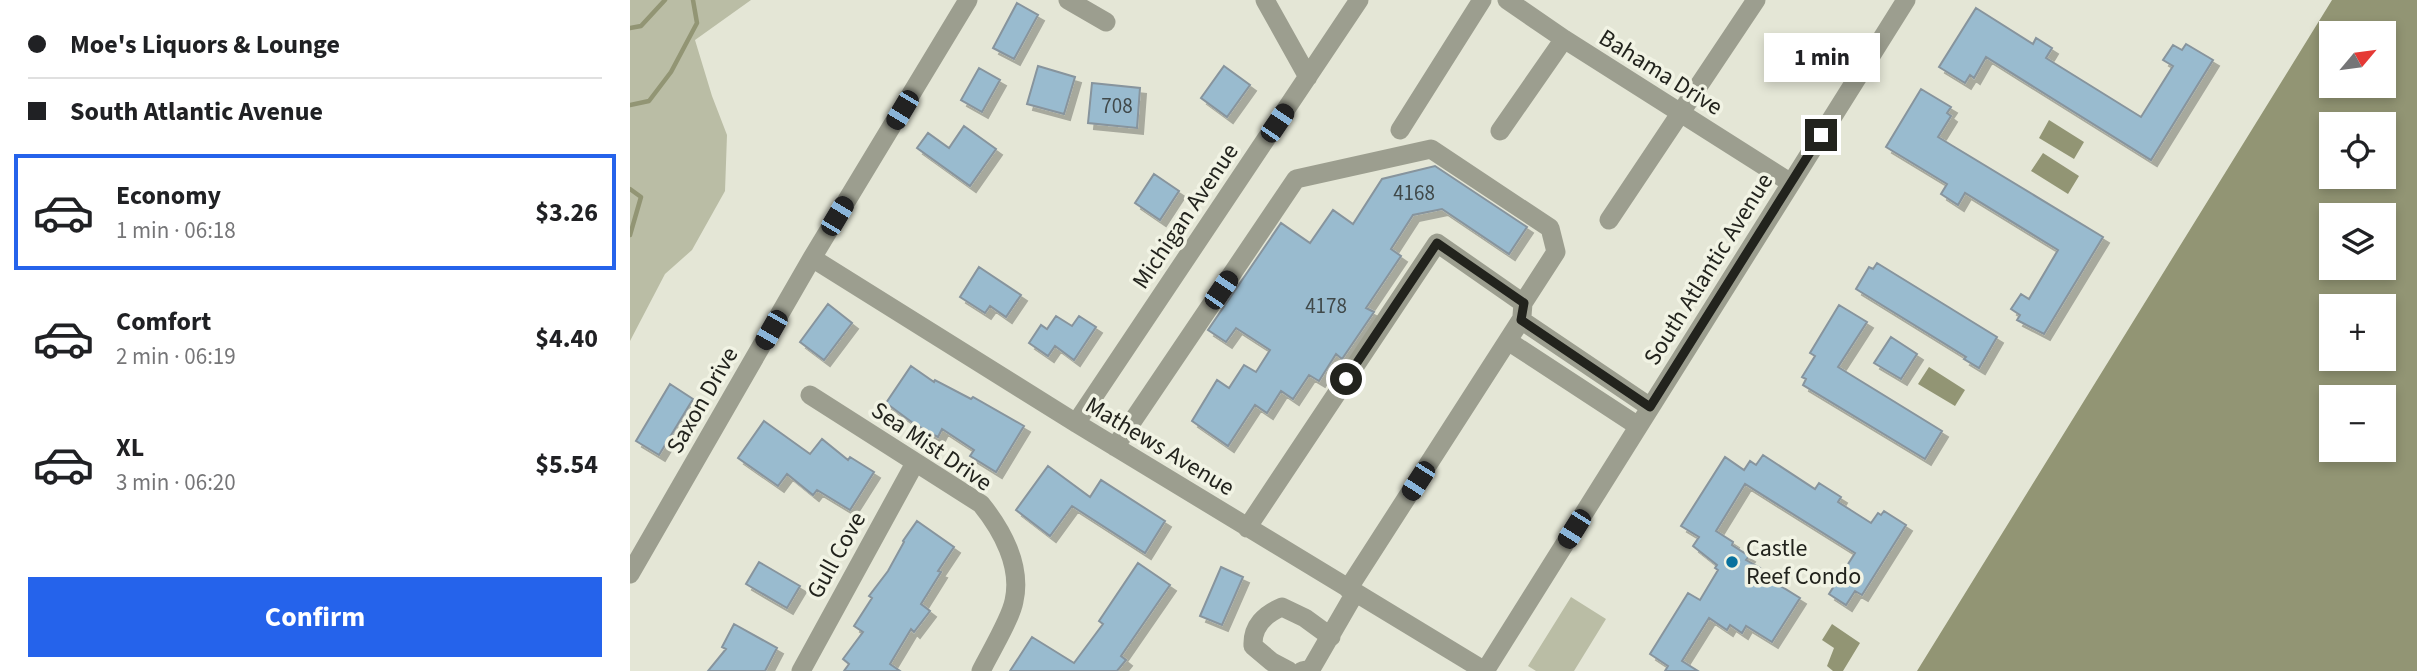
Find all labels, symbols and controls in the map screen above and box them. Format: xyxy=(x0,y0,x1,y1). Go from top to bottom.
street label: Bahama Drive xyxy=(1592,20,1729,124)
north arrow xyxy=(2319,21,2396,98)
map controls xyxy=(2319,21,2396,462)
text: Moe's Liquors & Lounge xyxy=(70,26,340,63)
callout: 1 min xyxy=(1763,33,1879,82)
text: 1 min xyxy=(1794,41,1850,74)
car xyxy=(883,87,922,133)
house number: 708 xyxy=(1101,91,1133,121)
text: South Atlantic Avenue xyxy=(70,93,323,130)
car xyxy=(1257,100,1298,146)
button: locate xyxy=(2319,112,2396,189)
route end xyxy=(1805,119,1837,151)
street label: Michigan Avenue xyxy=(1124,136,1247,296)
street label: South Atlantic Avenue xyxy=(1635,166,1782,372)
text: Economy xyxy=(116,177,221,214)
house number: 4168 xyxy=(1393,178,1435,208)
icon: car xyxy=(32,181,95,244)
car xyxy=(818,193,857,239)
text: $3.26 xyxy=(535,194,598,231)
button: layers xyxy=(2319,203,2396,280)
text: 1 min · 06:18 xyxy=(116,214,236,247)
car xyxy=(1201,267,1242,313)
house number: 4178 xyxy=(1305,291,1347,321)
button: + xyxy=(2319,294,2396,371)
text: Comfort xyxy=(116,303,211,340)
icon: car xyxy=(32,307,95,370)
car xyxy=(752,307,791,353)
text: $4.40 xyxy=(535,320,598,357)
text: 2 min · 06:19 xyxy=(116,340,236,373)
street label: Saxon Drive xyxy=(658,340,747,460)
route start xyxy=(1330,363,1362,395)
button: − xyxy=(2319,385,2396,462)
street label: Mathews Avenue xyxy=(1079,388,1241,505)
street label: Sea Mist Drive xyxy=(864,393,999,500)
text: XL xyxy=(116,429,144,466)
icon: car xyxy=(32,433,95,496)
text: $5.54 xyxy=(535,446,598,483)
car xyxy=(1398,458,1439,504)
text: 3 min · 06:20 xyxy=(116,466,236,499)
street label: Gull Cove xyxy=(798,505,875,605)
car xyxy=(1554,506,1595,552)
place label: Castle Reef Condo xyxy=(1746,531,1861,594)
marker: Castle Reef Condo xyxy=(1724,554,1740,570)
button: Confirm xyxy=(28,577,602,657)

